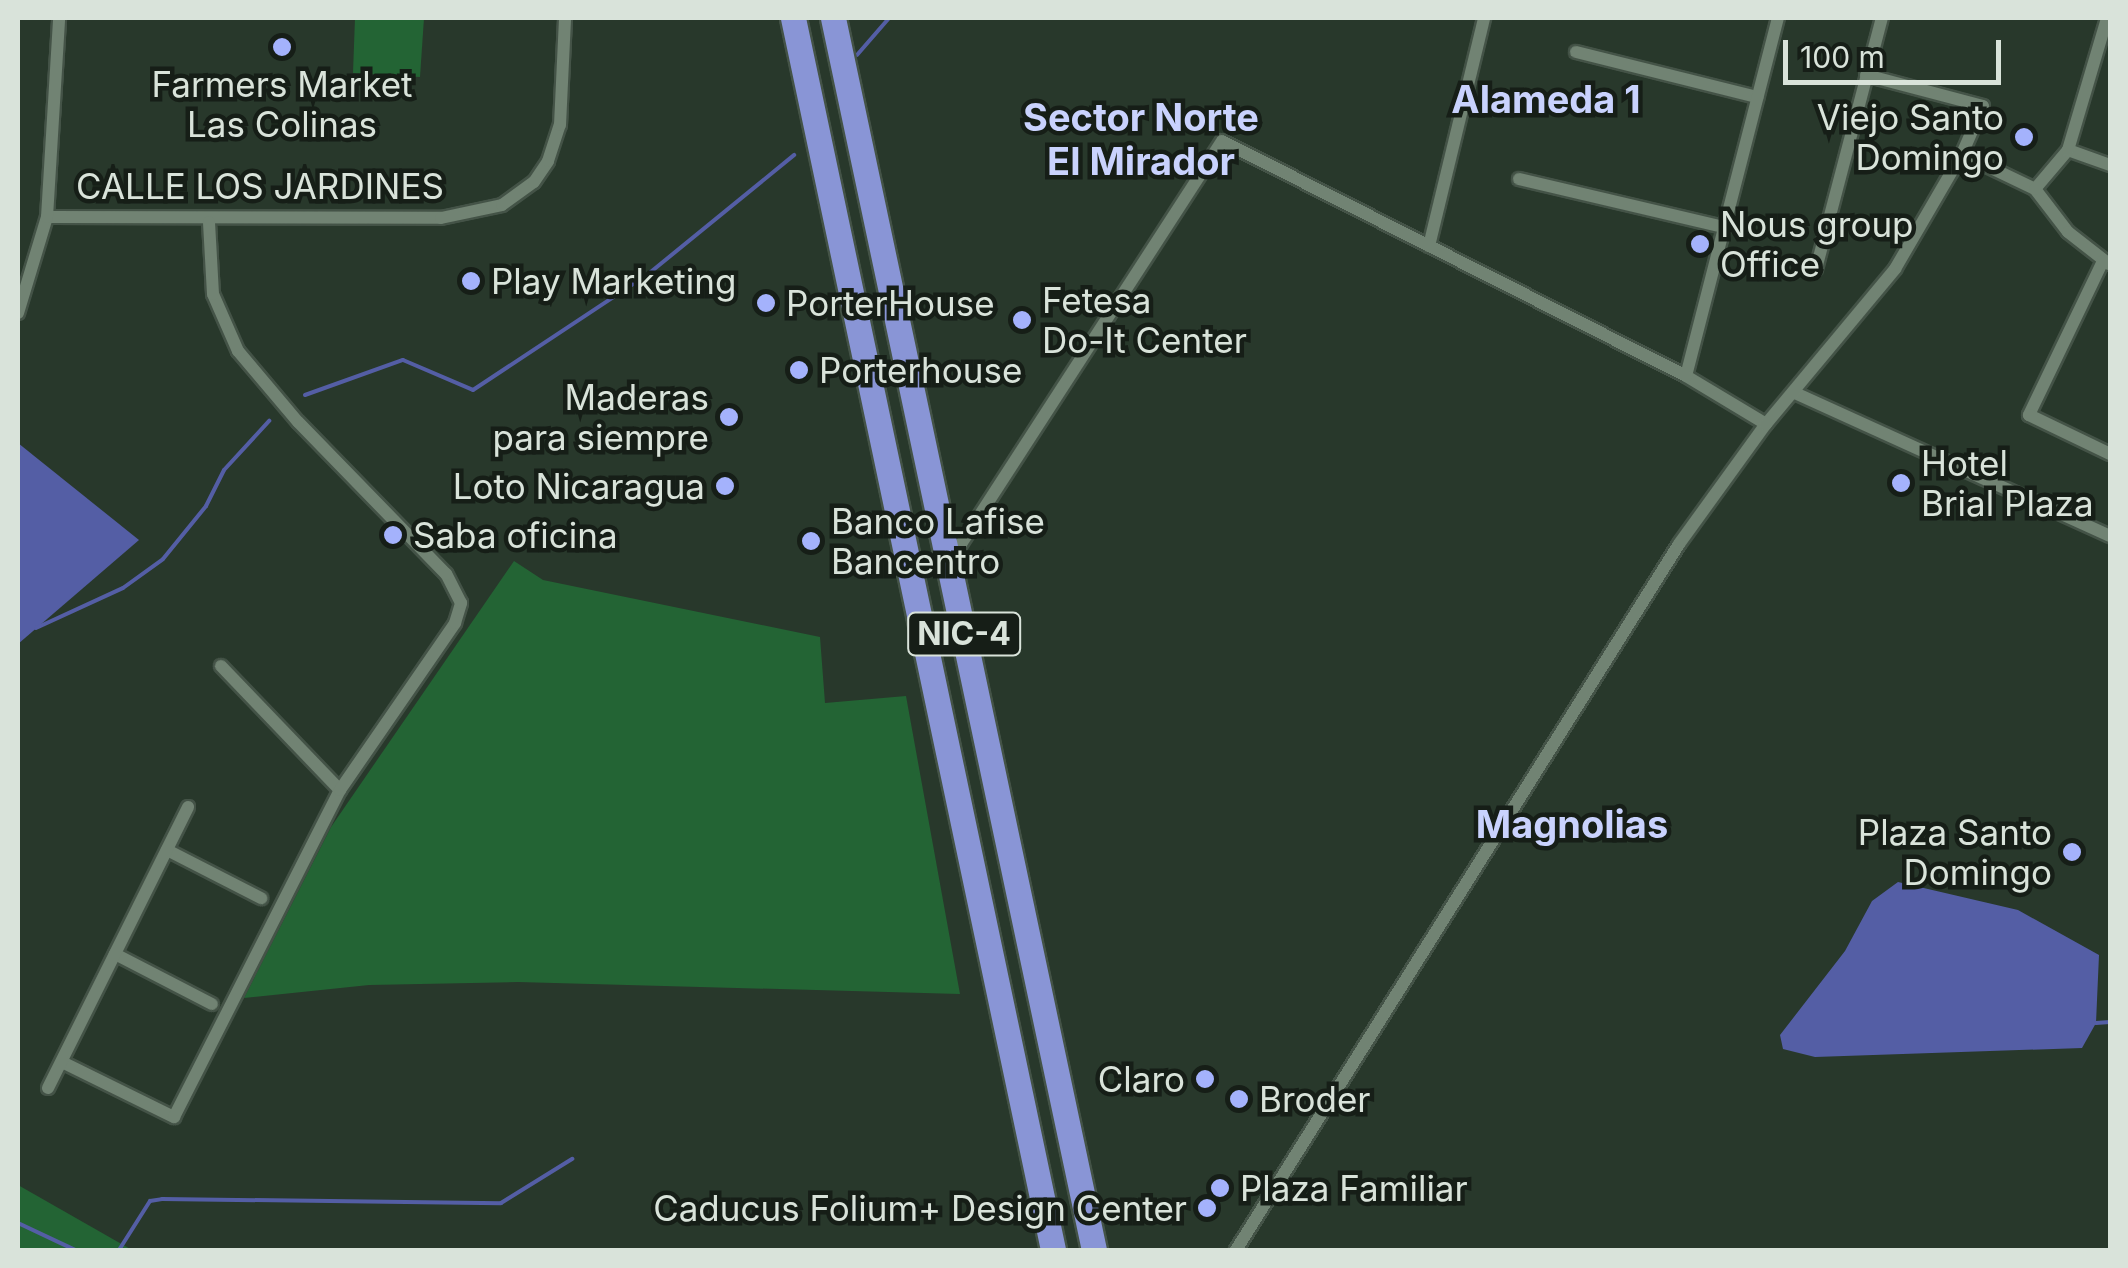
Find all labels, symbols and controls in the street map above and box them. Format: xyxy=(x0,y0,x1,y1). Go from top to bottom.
scale bar xyxy=(1788,20,2006,82)
marker: Farmers Market Las Colinas xyxy=(271,36,293,58)
text: 100 m xyxy=(1800,39,1885,75)
place label: Farmers Market Las Colinas xyxy=(151,63,413,145)
district label: Alameda 1 xyxy=(1451,77,1641,123)
district label: Sector Norte El Mirador xyxy=(1023,95,1259,184)
place label: Viejo Santo Domingo xyxy=(1817,96,2004,178)
marker: Viejo Santo Domingo xyxy=(2013,126,2035,148)
street label: CALLE LOS JARDINES xyxy=(76,165,444,207)
place label: Nous group Office xyxy=(1720,203,1914,285)
marker: Nous group Office xyxy=(1689,233,1711,255)
place label: Play Marketing xyxy=(491,260,736,302)
marker: Play Marketing xyxy=(460,270,482,292)
place label: Fetesa Do-It Center xyxy=(1042,279,1247,361)
place label: PorterHouse xyxy=(786,282,995,324)
marker: PorterHouse xyxy=(755,292,777,314)
marker: Fetesa Do-It Center xyxy=(1011,309,1033,331)
place label: Porterhouse xyxy=(819,349,1022,391)
marker: Porterhouse xyxy=(788,359,810,381)
place label: Maderas para siempre xyxy=(492,376,709,458)
marker: Maderas para siempre xyxy=(718,406,740,428)
place label: Hotel Brial Plaza xyxy=(1921,442,2094,524)
place label: Loto Nicaragua xyxy=(453,465,705,507)
marker: Hotel Brial Plaza xyxy=(1890,472,1912,494)
marker: Loto Nicaragua xyxy=(714,475,736,497)
place label: Banco Lafise Bancentro xyxy=(831,500,1045,582)
place label: Saba oficina xyxy=(413,514,618,556)
marker: Saba oficina xyxy=(382,524,404,546)
marker: Banco Lafise Bancentro xyxy=(800,530,822,552)
road number: NIC-4 xyxy=(906,607,1022,661)
district label: Magnolias xyxy=(1476,802,1668,848)
place label: Plaza Santo Domingo xyxy=(1858,811,2052,893)
marker: Plaza Santo Domingo xyxy=(2061,841,2083,863)
place label: Claro xyxy=(1098,1058,1185,1100)
marker: Claro xyxy=(1194,1068,1216,1090)
place label: Broder xyxy=(1259,1078,1370,1120)
marker: Broder xyxy=(1228,1088,1250,1110)
place label: Plaza Familiar xyxy=(1240,1167,1468,1209)
marker: Plaza Familiar xyxy=(1209,1177,1231,1199)
place label: Caducus Folium+ Design Center xyxy=(653,1187,1187,1229)
marker: Caducus Folium+ Design Center xyxy=(1196,1197,1218,1219)

